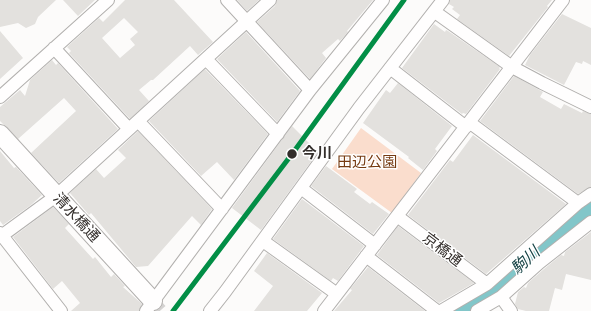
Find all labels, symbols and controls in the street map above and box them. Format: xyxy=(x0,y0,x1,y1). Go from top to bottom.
place label: 今川 xyxy=(302,145,332,163)
marker: 今川 xyxy=(285,147,299,161)
park label: 田辺公園 xyxy=(337,154,397,172)
street label: 清水橋通 xyxy=(49,190,103,246)
street label: 京橋通 xyxy=(419,229,465,271)
water label: 駒川 xyxy=(508,243,544,279)

